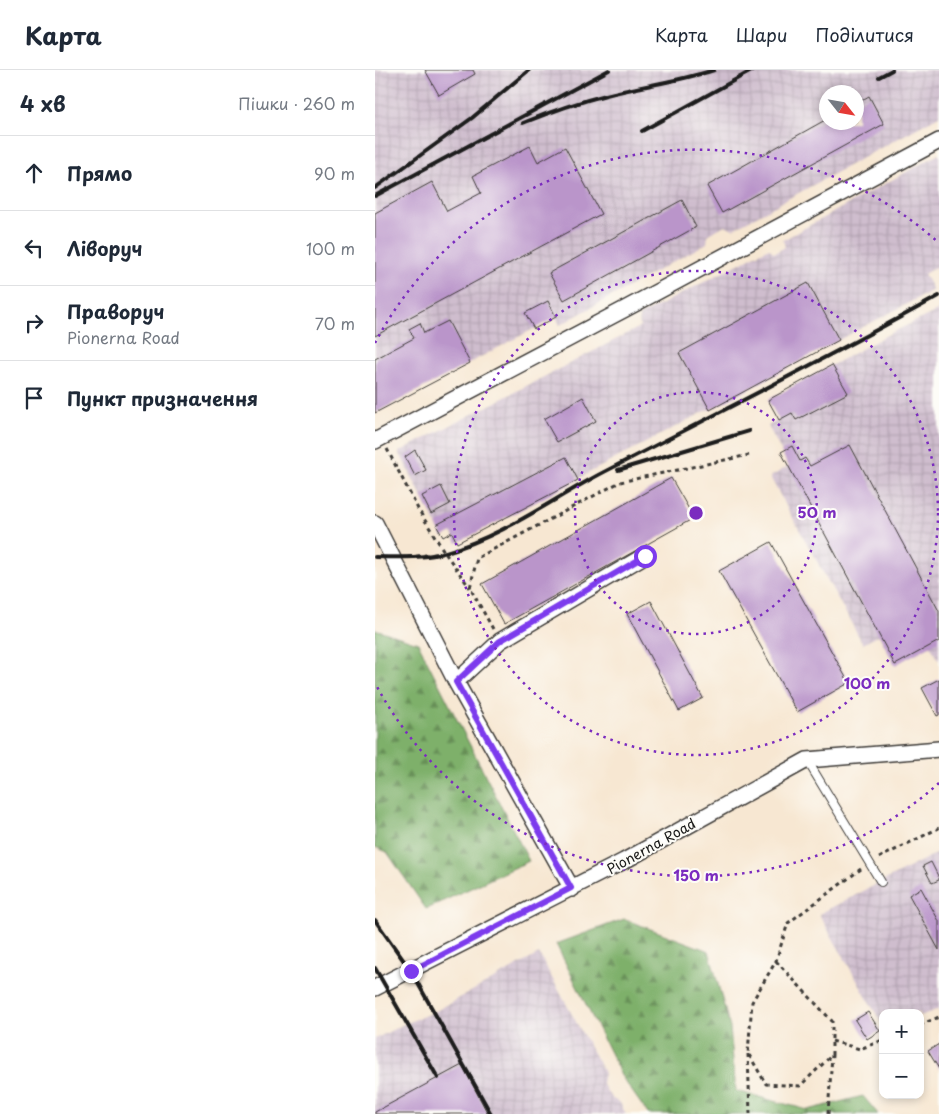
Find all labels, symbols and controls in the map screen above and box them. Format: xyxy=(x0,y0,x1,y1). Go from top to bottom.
text: Карта xyxy=(25,17,102,53)
text: Карта xyxy=(655,21,708,48)
text: Шари xyxy=(736,21,788,48)
text: Поділитися xyxy=(816,21,914,48)
north arrow xyxy=(819,85,864,130)
text: 4 хв xyxy=(20,87,66,119)
text: Пішки · 260 m xyxy=(238,91,355,115)
icon: ahead xyxy=(20,159,48,187)
text: Прямо xyxy=(67,159,132,187)
text: 90 m xyxy=(314,161,355,185)
icon: left xyxy=(20,234,48,262)
text: Ліворуч xyxy=(67,234,143,262)
text: 100 m xyxy=(306,236,355,260)
text: Праворуч xyxy=(67,297,164,325)
icon: right xyxy=(20,309,48,337)
text: 70 m xyxy=(315,311,355,335)
text: Pionerna Road xyxy=(67,325,180,349)
icon: arrive xyxy=(20,384,48,412)
text: Пункт призначення xyxy=(67,384,258,412)
text: 50 m xyxy=(798,500,836,523)
centre of rings xyxy=(687,504,705,522)
route start xyxy=(634,545,657,568)
text: 100 m xyxy=(844,671,890,694)
street label: Pionerna Road xyxy=(603,813,699,879)
text: 150 m xyxy=(673,863,719,886)
route end xyxy=(400,960,423,983)
map controls xyxy=(879,1009,924,1099)
button: + xyxy=(879,1009,924,1054)
button: − xyxy=(879,1054,924,1099)

